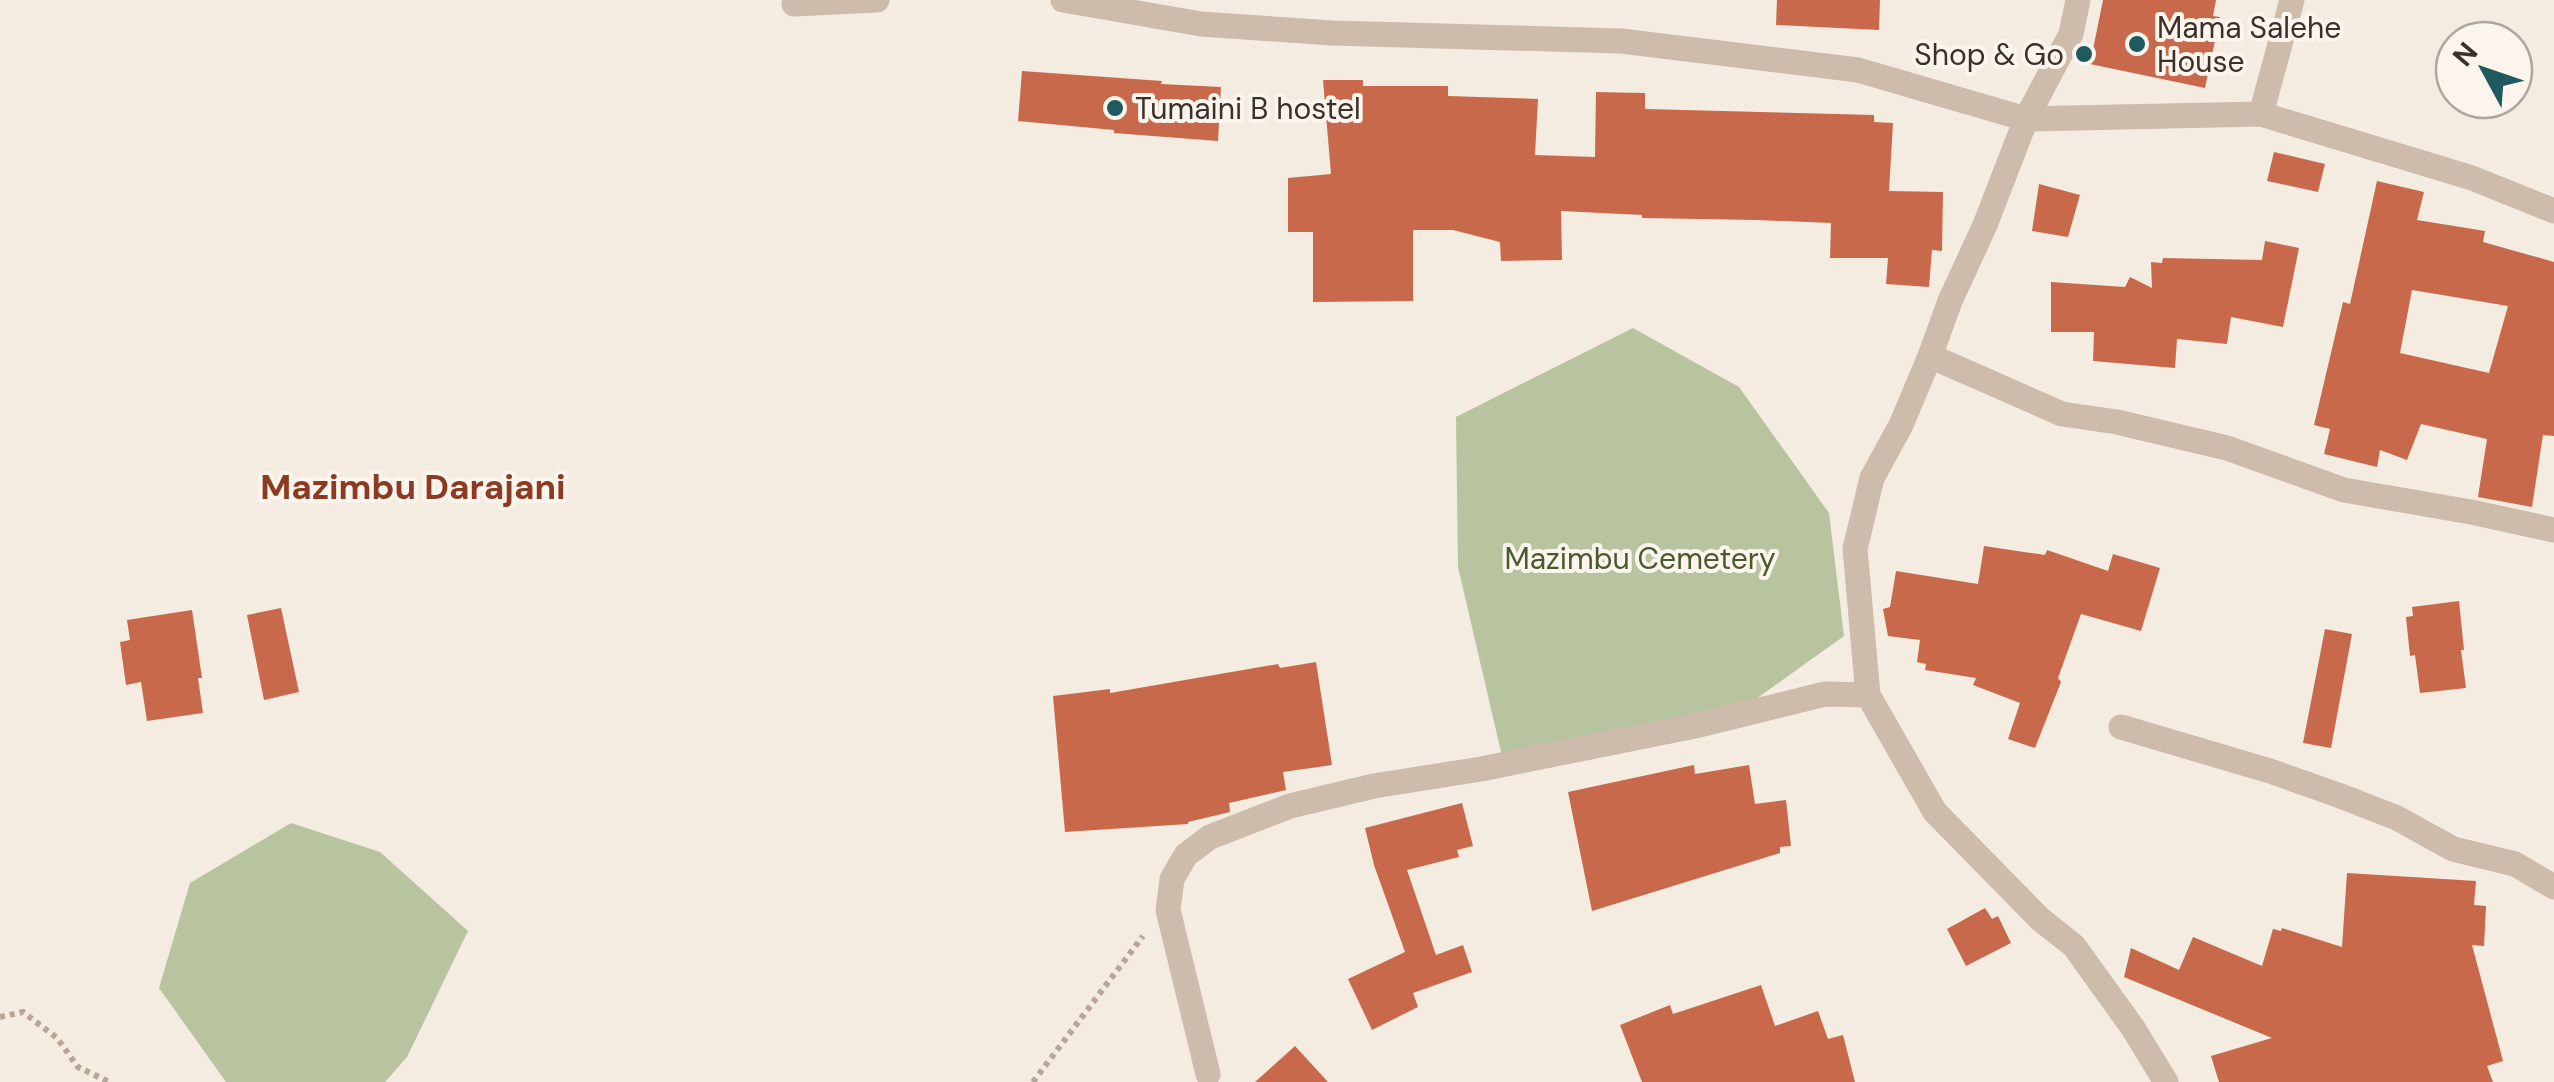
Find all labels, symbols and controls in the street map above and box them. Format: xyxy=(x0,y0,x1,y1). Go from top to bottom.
place label: Mama Salehe House xyxy=(2157,8,2341,81)
north arrow xyxy=(2434,20,2534,120)
marker: Mama Salehe House xyxy=(2126,33,2148,55)
place label: Shop & Go xyxy=(1914,35,2064,74)
text: N xyxy=(2444,35,2486,74)
marker: Shop & Go xyxy=(2073,43,2095,65)
place label: Tumaini B hostel xyxy=(1135,89,1361,128)
marker: Tumaini B hostel xyxy=(1104,97,1126,119)
district label: Mazimbu Darajani xyxy=(260,464,566,510)
park label: Mazimbu Cemetery xyxy=(1504,539,1776,578)

